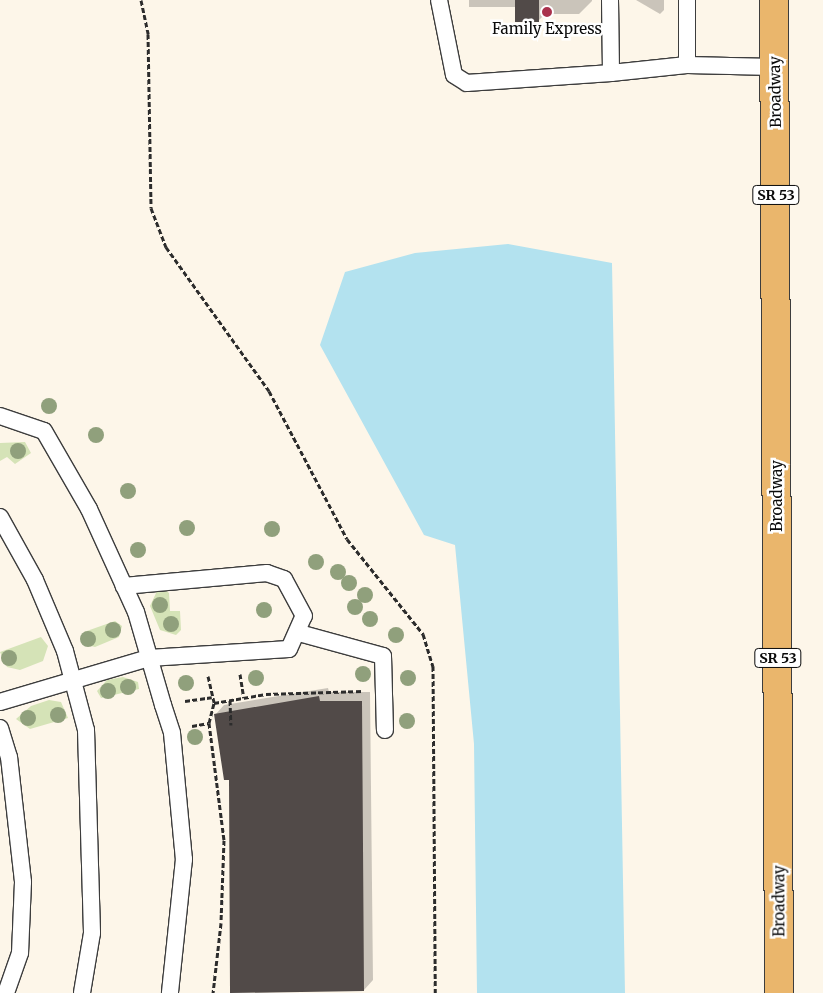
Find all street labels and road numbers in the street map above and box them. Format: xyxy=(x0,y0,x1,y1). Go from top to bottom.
street label: Broadway xyxy=(765,56,785,128)
road number: SR 53 xyxy=(752,184,800,206)
street label: Broadway xyxy=(768,460,786,532)
road number: SR 53 xyxy=(754,646,802,670)
street label: Broadway xyxy=(770,865,788,937)

